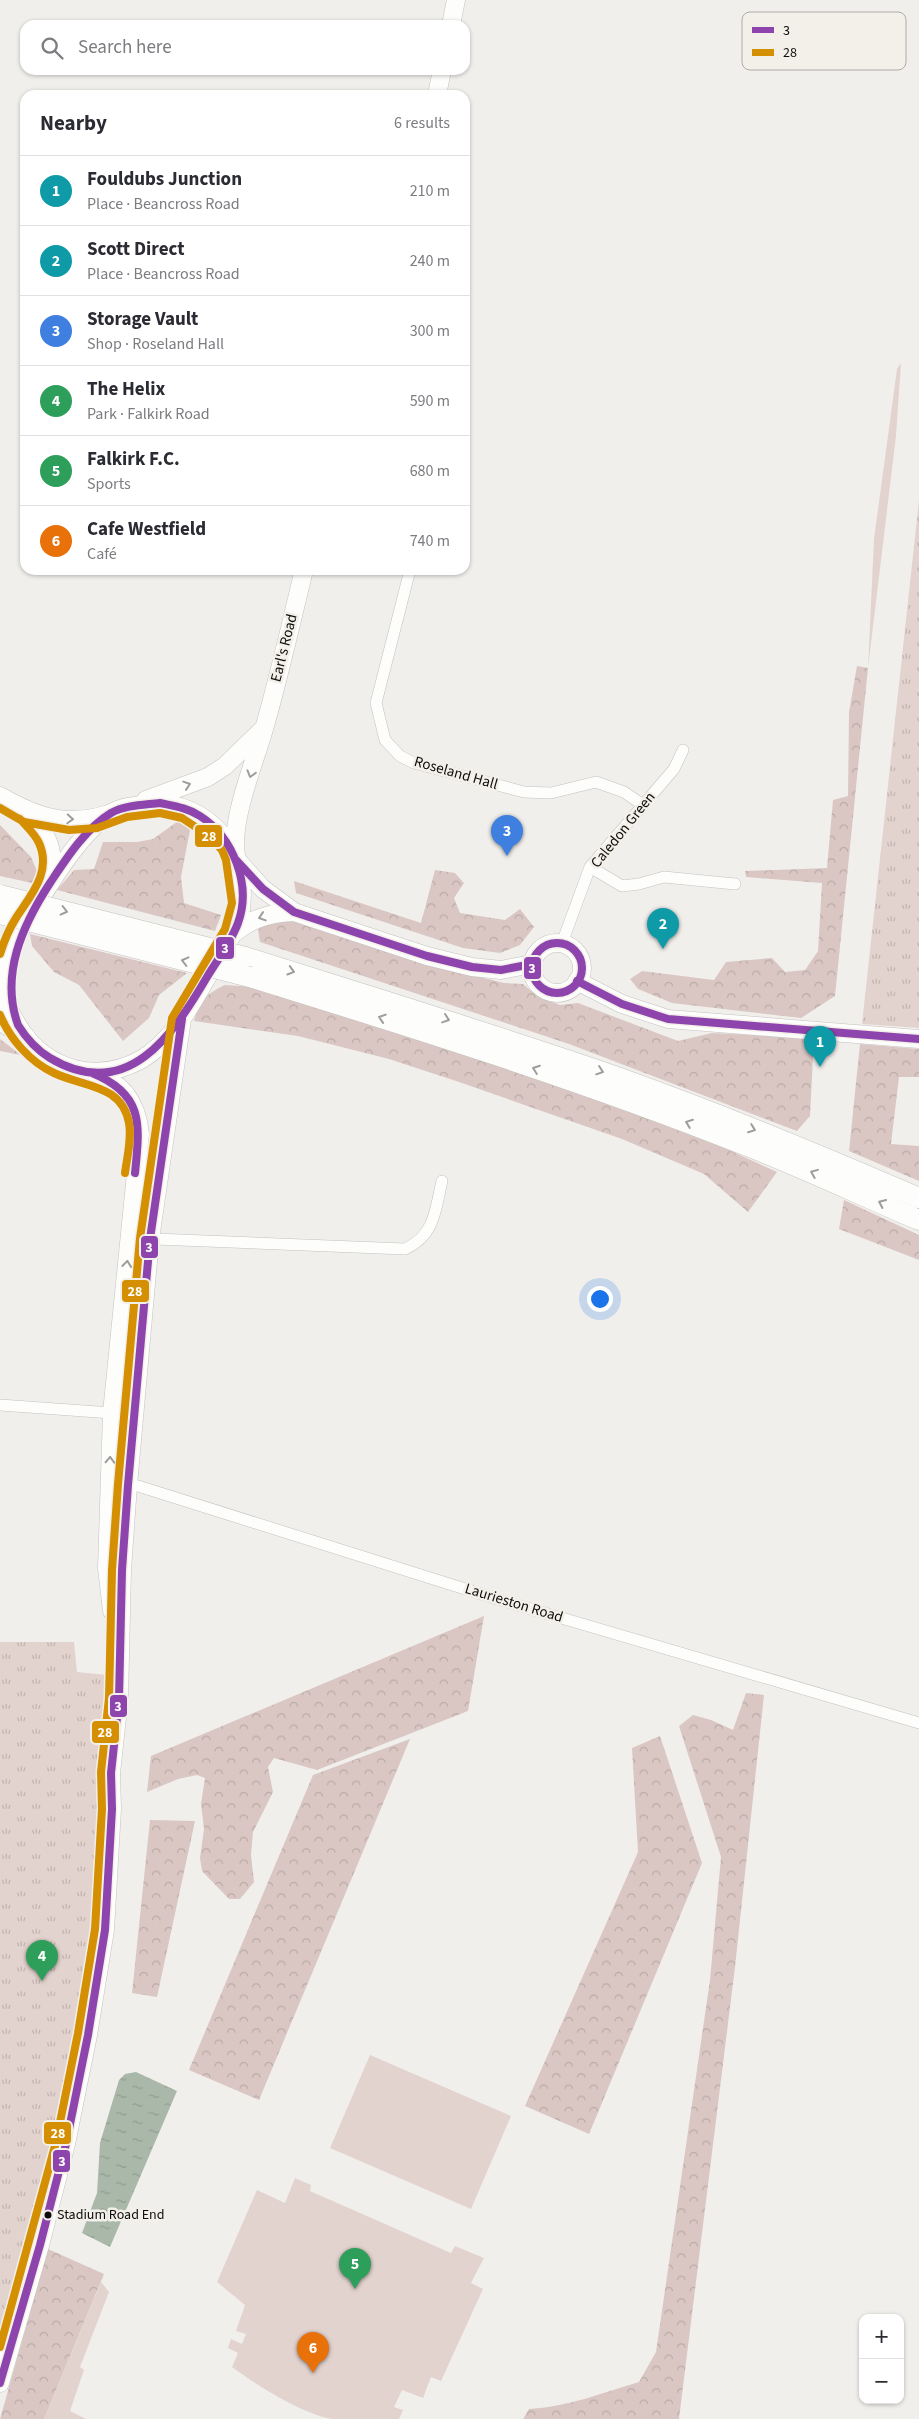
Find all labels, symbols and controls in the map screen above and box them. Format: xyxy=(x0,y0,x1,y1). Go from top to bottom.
legend xyxy=(742,12,906,70)
search box xyxy=(20,20,470,75)
text: 3 xyxy=(783,21,790,41)
icon: search xyxy=(38,34,66,62)
text: Search here xyxy=(78,34,172,61)
text: 28 xyxy=(783,43,797,63)
text: Nearby xyxy=(40,108,107,138)
text: 6 results xyxy=(394,112,450,134)
text: Fouldubs Junction xyxy=(87,166,242,193)
text: 1 xyxy=(52,180,60,202)
text: 210 m xyxy=(410,180,450,202)
text: Place · Beancross Road xyxy=(87,193,240,215)
text: Scott Direct xyxy=(87,236,184,263)
text: 2 xyxy=(52,250,60,272)
text: 240 m xyxy=(410,250,450,272)
text: Place · Beancross Road xyxy=(87,263,240,285)
text: Storage Vault xyxy=(87,306,198,333)
text: 3 xyxy=(52,320,60,342)
text: 300 m xyxy=(410,320,450,342)
text: Shop · Roseland Hall xyxy=(87,333,224,355)
text: The Helix xyxy=(87,376,165,403)
text: 4 xyxy=(52,390,60,412)
text: 590 m xyxy=(410,390,450,412)
text: Park · Falkirk Road xyxy=(87,403,210,425)
text: Falkirk F.C. xyxy=(87,446,180,473)
text: 5 xyxy=(52,460,60,482)
text: 680 m xyxy=(410,460,450,482)
text: Sports xyxy=(87,473,131,495)
text: Cafe Westfield xyxy=(87,516,206,543)
text: 6 xyxy=(52,530,60,552)
text: 740 m xyxy=(410,530,450,552)
text: Café xyxy=(87,543,117,565)
street label: Earl's Road xyxy=(265,612,303,684)
street label: Roseland Hall xyxy=(412,751,500,795)
one-way arrow xyxy=(246,769,257,778)
one-way arrow xyxy=(183,781,191,791)
street label: Caledon Green xyxy=(586,787,660,873)
one-way arrow xyxy=(66,814,74,825)
pin: 3 xyxy=(491,815,523,856)
line badge: 28 xyxy=(194,824,223,848)
text: 28 xyxy=(202,827,216,847)
one-way arrow xyxy=(60,905,69,916)
pin: 2 xyxy=(647,908,679,949)
one-way arrow xyxy=(258,911,267,921)
line badge: 3 xyxy=(215,936,235,960)
text: 3 xyxy=(221,939,229,959)
one-way arrow xyxy=(181,956,190,967)
line badge: 3 xyxy=(523,956,542,980)
text: 3 xyxy=(528,959,536,979)
one-way arrow xyxy=(287,966,295,976)
one-way arrow xyxy=(378,1013,387,1023)
one-way arrow xyxy=(442,1014,450,1024)
pin: 1 xyxy=(804,1026,836,1067)
one-way arrow xyxy=(532,1065,541,1075)
one-way arrow xyxy=(596,1066,604,1076)
one-way arrow xyxy=(685,1119,694,1129)
one-way arrow xyxy=(747,1122,756,1133)
one-way arrow xyxy=(810,1169,819,1180)
one-way arrow xyxy=(878,1199,887,1209)
line badge: 3 xyxy=(140,1235,159,1259)
text: 3 xyxy=(145,1238,153,1258)
one-way arrow xyxy=(121,1259,132,1267)
line badge: 28 xyxy=(121,1279,150,1303)
text: 28 xyxy=(128,1282,142,1302)
your location xyxy=(587,1286,613,1312)
one-way arrow xyxy=(104,1456,115,1464)
street label: Laurieston Road xyxy=(462,1578,566,1628)
line badge: 3 xyxy=(109,1694,128,1718)
text: 3 xyxy=(114,1697,122,1717)
line badge: 28 xyxy=(91,1720,120,1744)
text: 28 xyxy=(98,1723,112,1743)
pin: 4 xyxy=(26,1940,58,1981)
line badge: 28 xyxy=(43,2121,72,2145)
text: 28 xyxy=(51,2124,65,2144)
line badge: 3 xyxy=(52,2149,71,2173)
text: 3 xyxy=(58,2152,66,2172)
place label: Stadium Road End xyxy=(57,2205,165,2225)
marker: Stadium Road End xyxy=(43,2210,53,2220)
pin: 5 xyxy=(339,2248,371,2289)
map controls xyxy=(859,2314,904,2404)
button: + xyxy=(859,2314,904,2359)
pin: 6 xyxy=(297,2332,329,2373)
button: − xyxy=(859,2359,904,2404)

